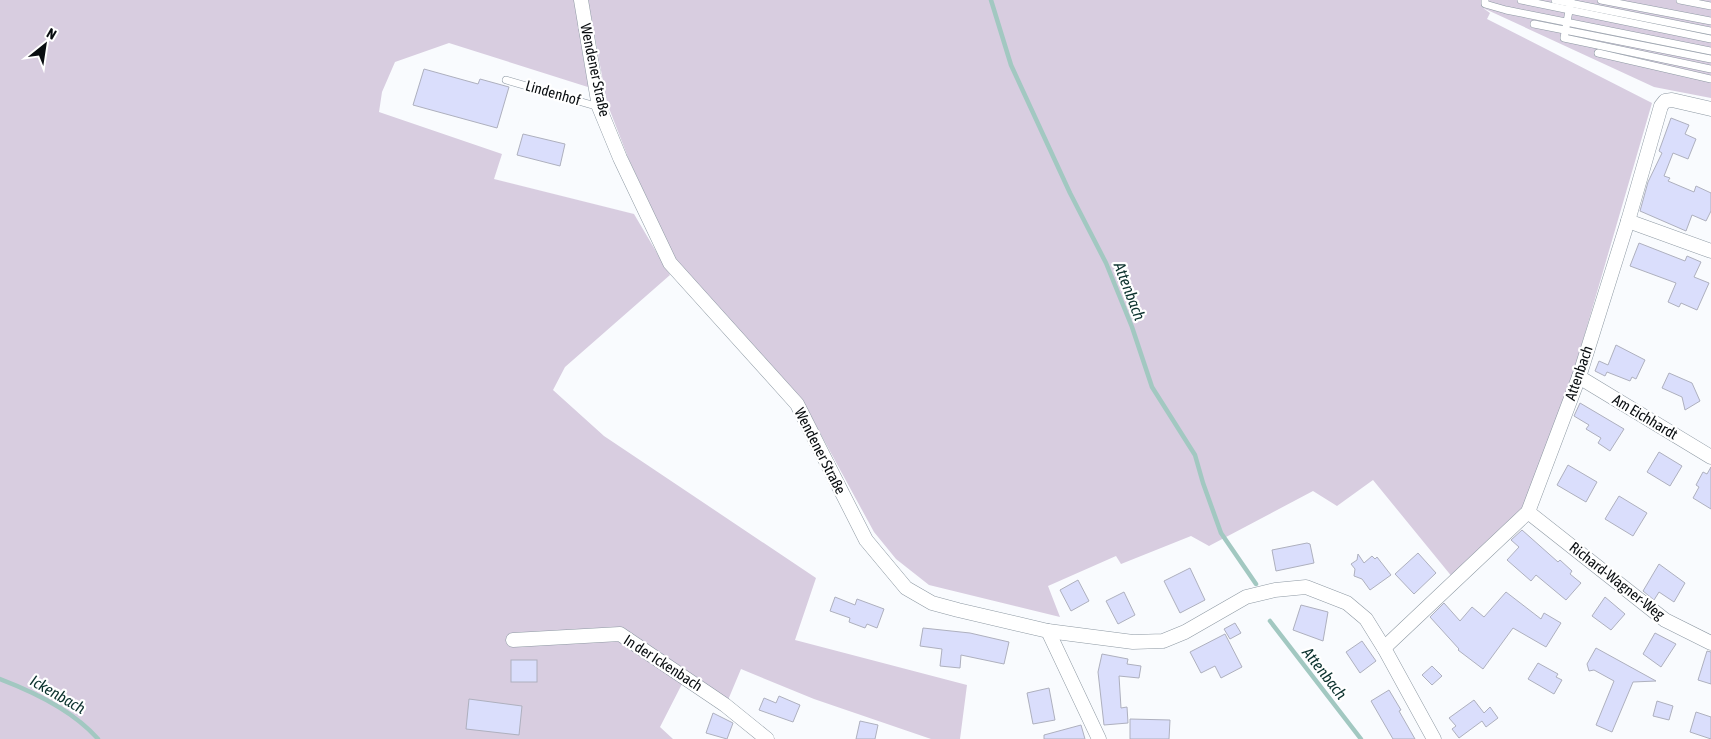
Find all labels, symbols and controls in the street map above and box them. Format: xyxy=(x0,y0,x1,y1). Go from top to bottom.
north arrow xyxy=(20,20,70,70)
street label: Wendener Straße xyxy=(577,22,614,118)
text: N xyxy=(44,25,59,43)
street label: Lindenhof xyxy=(524,77,582,108)
water label: Attenbach xyxy=(1110,259,1149,323)
street label: Attenbach xyxy=(1561,343,1596,402)
street label: Am Eichhardt xyxy=(1610,390,1681,443)
street label: Wendener Straße xyxy=(791,405,850,497)
street label: Richard-Wagner-Weg xyxy=(1566,538,1669,623)
street label: In der Ickenbach xyxy=(621,631,706,694)
water label: Attenbach xyxy=(1299,643,1351,703)
water label: Ickenbach xyxy=(27,671,89,717)

